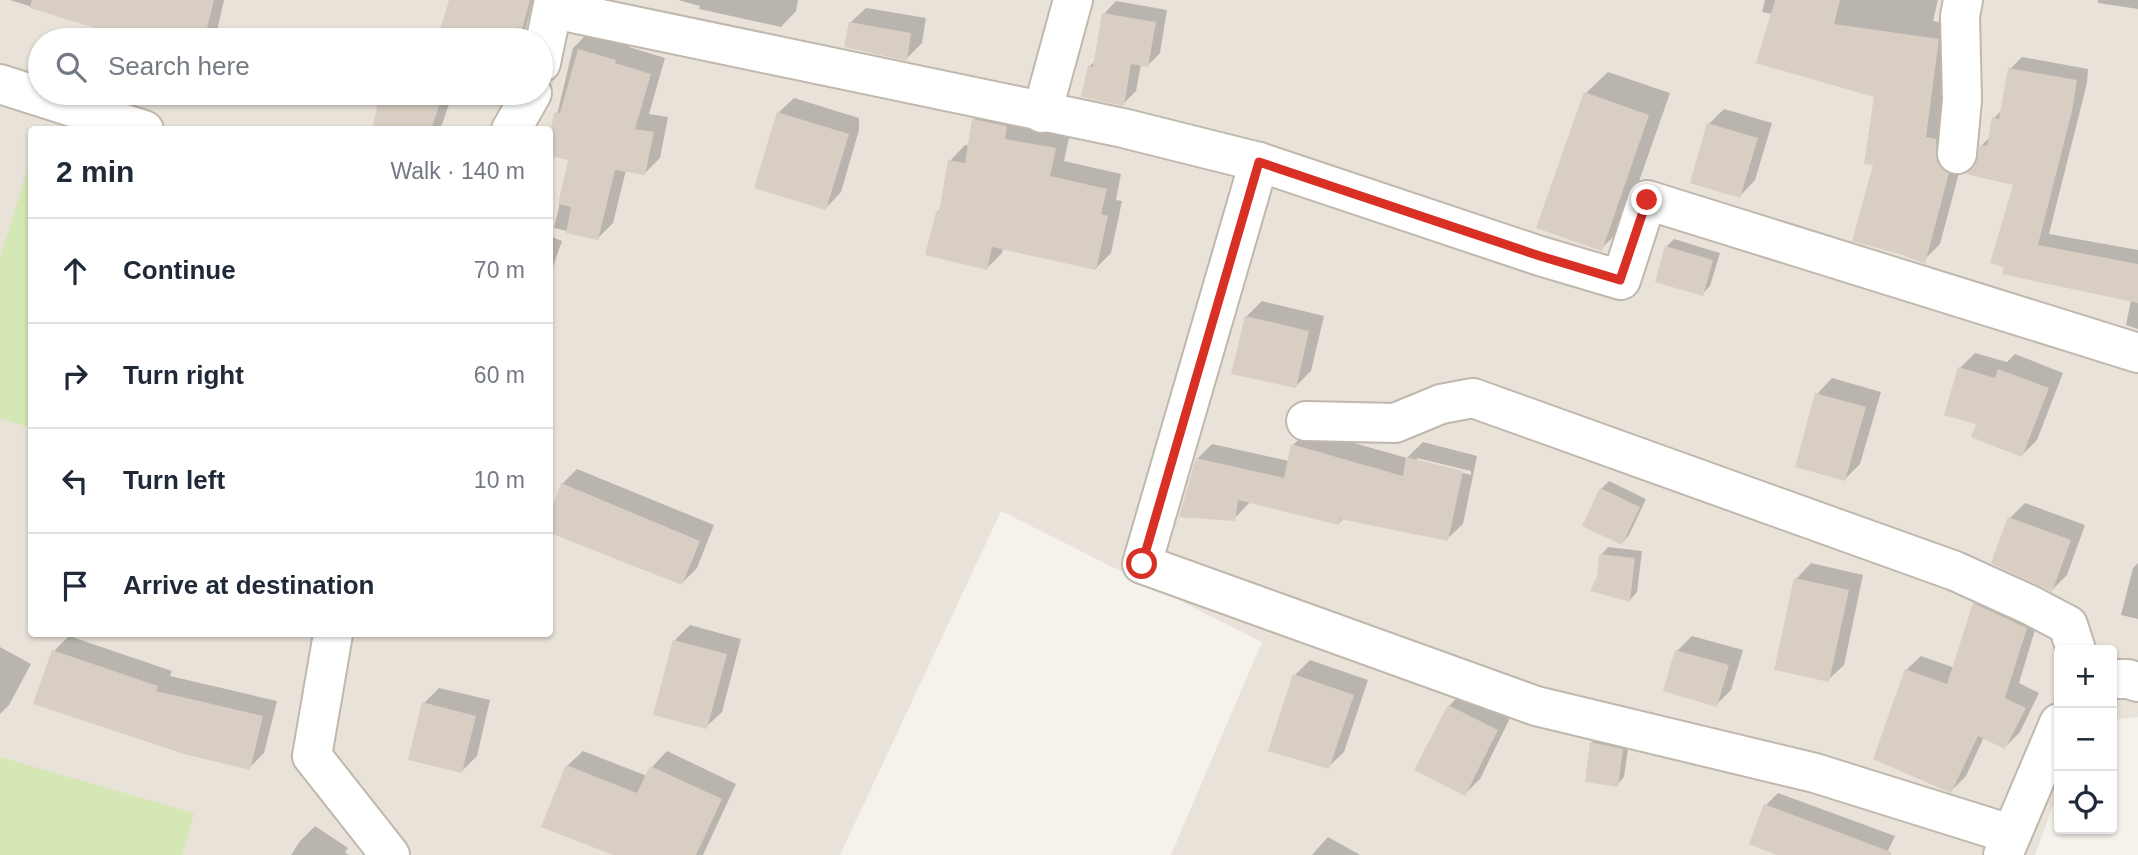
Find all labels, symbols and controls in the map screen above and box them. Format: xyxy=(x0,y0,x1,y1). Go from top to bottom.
search box xyxy=(28,28,553,105)
icon: search xyxy=(52,48,90,86)
text: Search here xyxy=(108,51,250,81)
text: 2 min xyxy=(56,155,134,188)
text: Walk · 140 m xyxy=(390,158,525,184)
route end xyxy=(1631,184,1662,215)
icon: ahead xyxy=(56,252,94,290)
text: Continue xyxy=(123,255,236,285)
text: 70 m xyxy=(474,257,525,283)
icon: right xyxy=(56,357,94,395)
text: Turn right xyxy=(123,360,244,390)
text: 60 m xyxy=(474,362,525,388)
icon: left xyxy=(56,462,94,500)
text: Turn left xyxy=(123,465,225,495)
text: 10 m xyxy=(474,467,525,493)
route start xyxy=(1126,548,1157,579)
icon: arrive xyxy=(56,567,94,605)
text: Arrive at destination xyxy=(123,570,374,600)
map controls xyxy=(2054,645,2117,834)
button: + xyxy=(2054,645,2117,708)
button: − xyxy=(2054,708,2117,771)
button: locate xyxy=(2054,771,2117,834)

